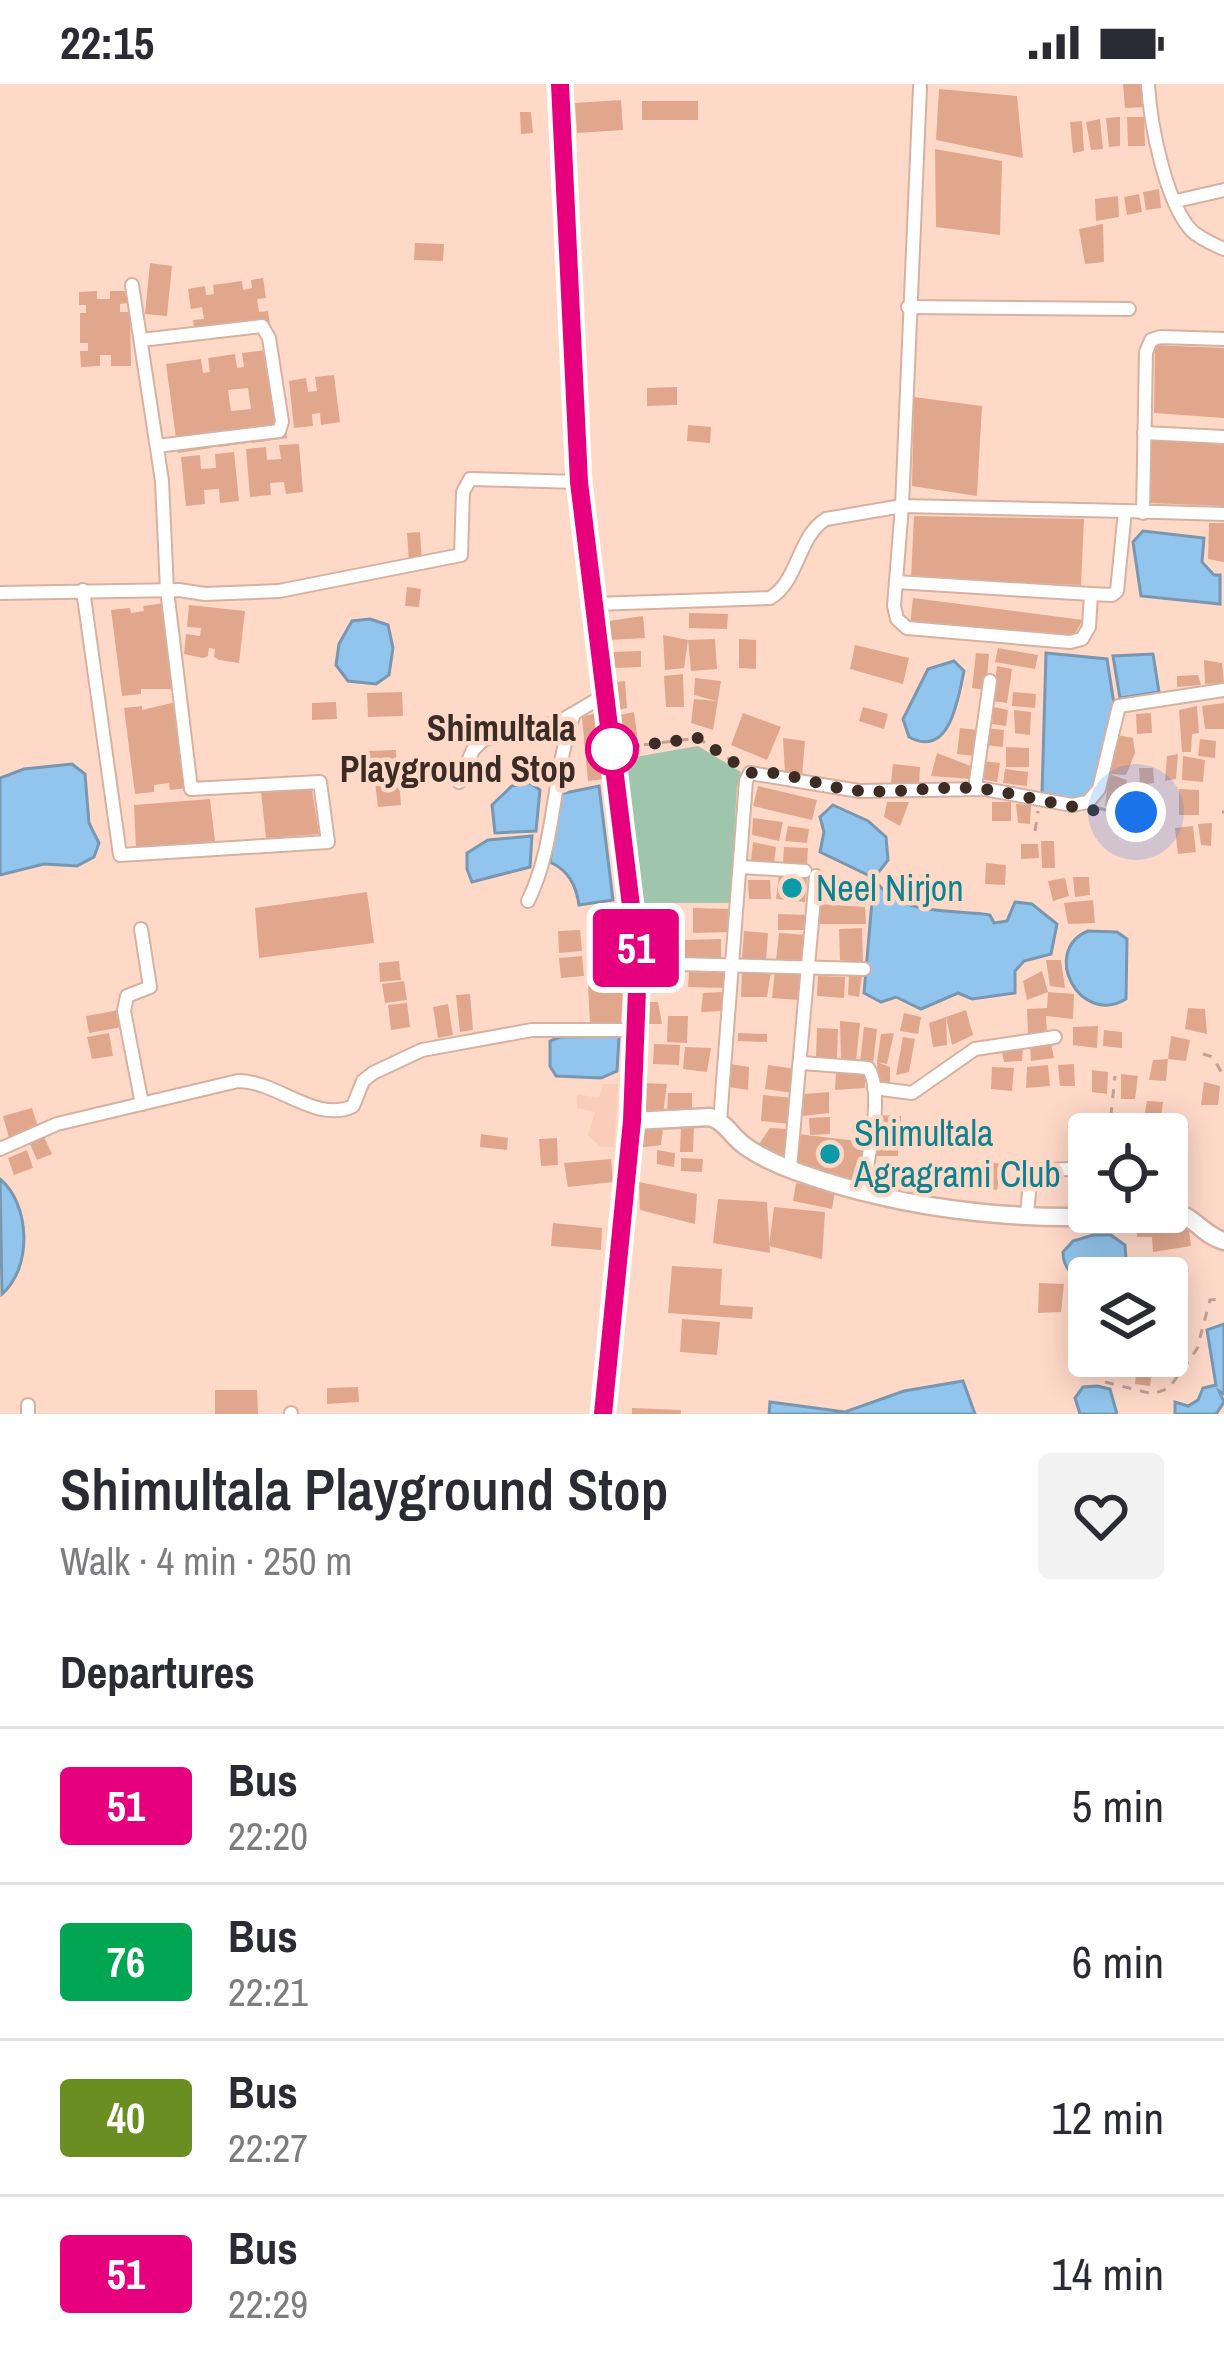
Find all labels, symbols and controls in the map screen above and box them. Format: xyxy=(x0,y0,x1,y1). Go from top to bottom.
text: 22:15 xyxy=(60,12,154,73)
place label: Shimultala Playground Stop xyxy=(340,704,577,793)
marker: Shimultala Playground Stop xyxy=(587,724,637,774)
your location xyxy=(1106,782,1166,842)
place label: Neel Nirjon xyxy=(816,864,964,912)
marker: Neel Nirjon xyxy=(779,875,805,901)
line badge: 51 xyxy=(582,909,690,987)
text: 51 xyxy=(617,920,655,976)
place label: Shimultala Agragrami Club xyxy=(853,1109,1061,1198)
map controls xyxy=(1068,1113,1188,1377)
button: locate xyxy=(1068,1113,1188,1233)
marker: Shimultala Agragrami Club xyxy=(817,1141,843,1167)
button: layers xyxy=(1068,1257,1188,1377)
text: Shimultala Playground Stop xyxy=(60,1451,668,1528)
button: heart xyxy=(1038,1453,1164,1579)
text: Walk · 4 min · 250 m xyxy=(60,1535,352,1587)
text: Departures xyxy=(60,1641,255,1702)
text: Bus xyxy=(228,1749,298,1810)
text: 5 min xyxy=(1072,1775,1164,1836)
text: 51 xyxy=(107,1778,145,1834)
text: 22:20 xyxy=(228,1810,308,1862)
text: Bus xyxy=(228,1905,298,1966)
text: 6 min xyxy=(1072,1931,1164,1992)
text: 76 xyxy=(107,1934,145,1990)
text: 22:21 xyxy=(228,1966,308,2018)
text: Bus xyxy=(228,2061,298,2122)
text: 12 min xyxy=(1051,2087,1164,2148)
text: 40 xyxy=(107,2090,145,2146)
text: 22:27 xyxy=(228,2122,308,2174)
text: Bus xyxy=(228,2217,298,2278)
text: 14 min xyxy=(1051,2243,1164,2304)
text: 51 xyxy=(107,2246,145,2302)
text: 22:29 xyxy=(228,2278,308,2330)

